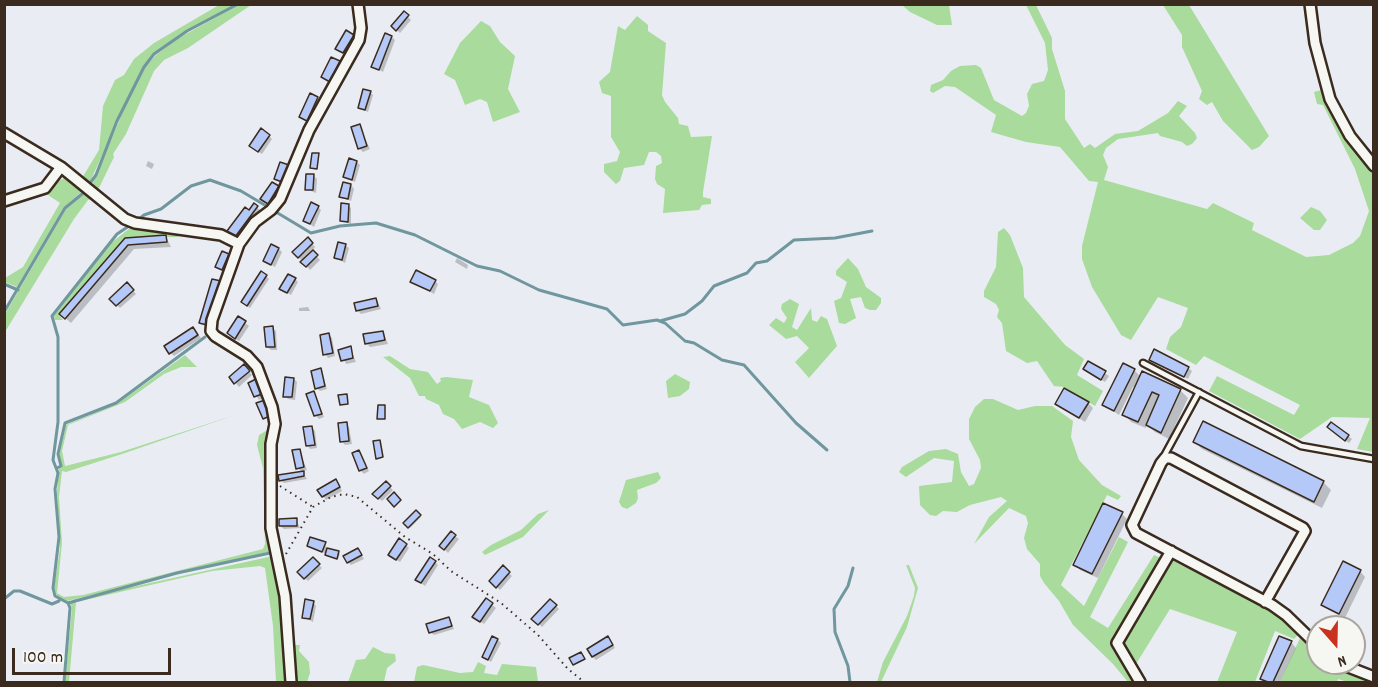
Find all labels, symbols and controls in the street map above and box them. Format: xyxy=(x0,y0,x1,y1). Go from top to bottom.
north arrow xyxy=(1306,615,1366,675)
scale bar xyxy=(15,636,174,674)
text: 100 m xyxy=(23,646,63,671)
text: N xyxy=(1334,648,1349,673)

